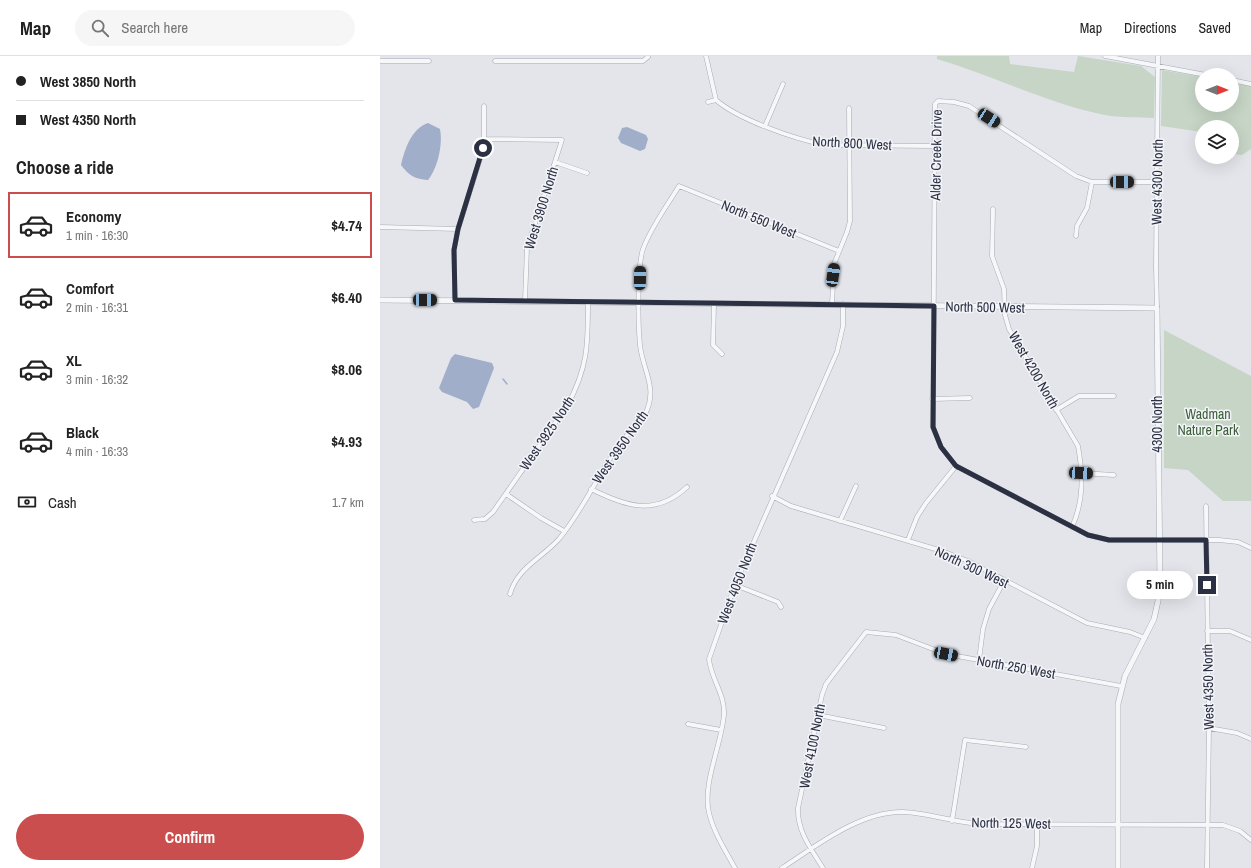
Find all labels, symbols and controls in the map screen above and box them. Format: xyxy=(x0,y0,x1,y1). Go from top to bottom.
search box xyxy=(75,10,355,46)
text: Map xyxy=(20,15,51,41)
icon: search xyxy=(89,17,111,39)
text: Search here xyxy=(121,17,188,38)
text: Map xyxy=(1080,19,1102,37)
text: Directions xyxy=(1124,19,1176,37)
text: Saved xyxy=(1198,19,1231,37)
north arrow xyxy=(1195,68,1239,112)
map controls xyxy=(1195,68,1239,164)
text: West 3850 North xyxy=(40,71,136,92)
car xyxy=(976,106,1002,130)
text: West 4350 North xyxy=(40,109,136,130)
street label: Alder Creek Drive xyxy=(926,109,946,202)
button: layers xyxy=(1195,120,1239,164)
street label: North 800 West xyxy=(812,132,892,154)
route start xyxy=(474,139,492,157)
street label: West 4300 North xyxy=(1147,139,1167,225)
text: Choose a ride xyxy=(16,155,114,180)
street label: West 3900 North xyxy=(520,164,562,252)
car xyxy=(1110,176,1134,188)
street label: North 550 West xyxy=(719,196,799,242)
text: Economy xyxy=(66,206,121,227)
icon: car xyxy=(18,207,54,243)
text: $4.74 xyxy=(331,215,362,236)
text: 1 min · 16:30 xyxy=(66,227,128,244)
car xyxy=(825,262,841,288)
car xyxy=(634,266,646,290)
text: Comfort xyxy=(66,278,114,299)
icon: car xyxy=(18,279,54,315)
text: $6.40 xyxy=(331,287,362,308)
car xyxy=(413,294,437,306)
street label: North 500 West xyxy=(945,297,1025,317)
text: 2 min · 16:31 xyxy=(66,299,128,316)
street label: West 4200 North xyxy=(1005,328,1063,412)
text: XL xyxy=(66,350,82,371)
icon: car xyxy=(18,351,54,387)
text: $8.06 xyxy=(331,359,362,380)
text: 3 min · 16:32 xyxy=(66,371,128,388)
street label: West 3925 North xyxy=(516,392,578,474)
street label: 4300 North xyxy=(1148,396,1166,452)
park label: Wadman Nature Park xyxy=(1177,405,1239,439)
street label: West 3950 North xyxy=(588,407,652,487)
text: Black xyxy=(66,422,99,443)
icon: car xyxy=(18,423,54,459)
text: $4.93 xyxy=(331,431,362,452)
text: 4 min · 16:33 xyxy=(66,443,128,460)
car xyxy=(1069,466,1093,480)
icon: cash xyxy=(16,491,38,513)
text: Cash xyxy=(48,492,77,513)
text: 1.7 km xyxy=(332,494,364,511)
street label: West 4050 North xyxy=(713,540,761,626)
street label: North 300 West xyxy=(932,542,1012,592)
callout: 5 min xyxy=(1127,571,1193,599)
text: 5 min xyxy=(1146,576,1174,593)
route end xyxy=(1198,576,1216,594)
street label: West 4350 North xyxy=(1198,644,1218,730)
car xyxy=(933,646,959,662)
street label: North 250 West xyxy=(975,651,1057,683)
street label: West 4100 North xyxy=(795,702,829,790)
street label: North 125 West xyxy=(971,813,1051,833)
button: Confirm xyxy=(16,814,364,860)

